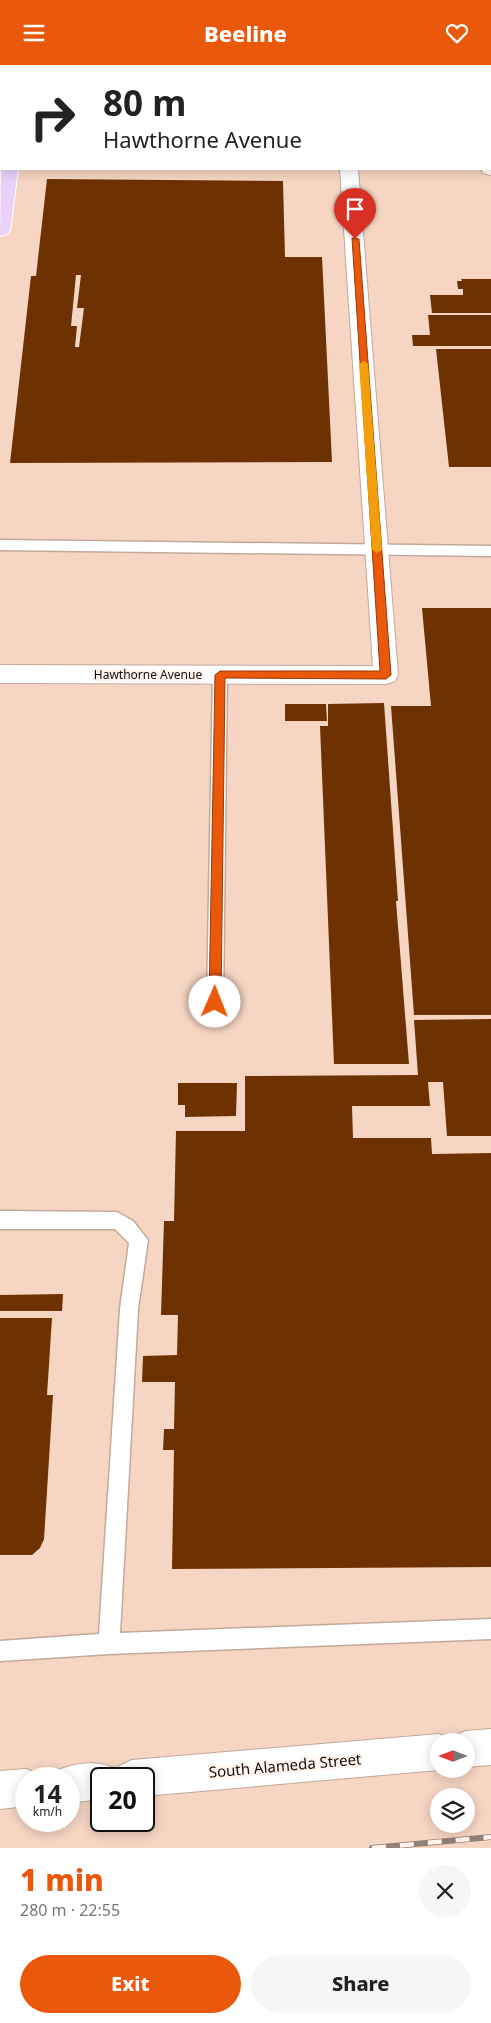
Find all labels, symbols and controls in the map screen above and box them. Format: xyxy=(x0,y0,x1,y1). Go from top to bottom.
text: Beeline xyxy=(204,18,287,48)
icon: menu xyxy=(20,19,48,47)
icon: heart xyxy=(443,19,471,47)
text: 80 m xyxy=(103,79,186,126)
icon: right xyxy=(20,85,85,150)
text: Hawthorne Avenue xyxy=(103,124,302,154)
pin xyxy=(334,188,376,239)
icon: arrive xyxy=(341,195,369,223)
street label: Hawthorne Avenue xyxy=(94,666,202,683)
position arrow xyxy=(188,975,240,1027)
north arrow xyxy=(430,1733,475,1777)
map controls xyxy=(430,1733,475,1833)
street label: South Alameda Street xyxy=(208,1748,363,1782)
speed limit sign: 20 xyxy=(90,1767,155,1832)
text: 14 xyxy=(33,1776,62,1810)
button: layers xyxy=(430,1788,475,1833)
text: km/h xyxy=(33,1803,62,1820)
text: 1 min xyxy=(20,1859,104,1900)
button: close xyxy=(419,1865,471,1917)
text: 280 m · 22:55 xyxy=(20,1899,120,1921)
button: Exit xyxy=(20,1955,241,2013)
button: Share xyxy=(251,1955,471,2013)

